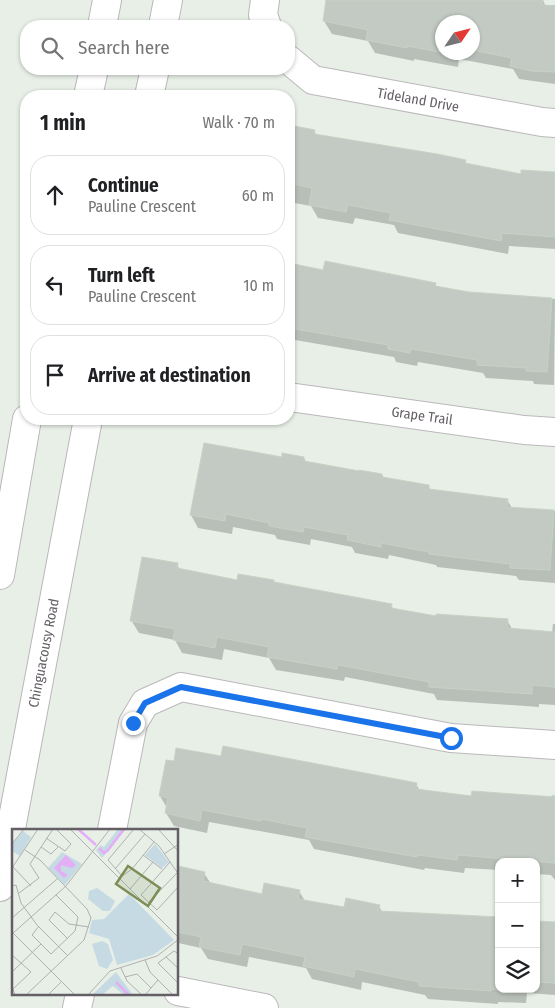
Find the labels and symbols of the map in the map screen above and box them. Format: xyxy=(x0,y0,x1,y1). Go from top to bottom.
north arrow xyxy=(435,15,480,60)
street label: Tideland Drive xyxy=(376,84,460,116)
street label: Grape Trail xyxy=(390,403,454,429)
street label: Chinguacousy Road xyxy=(25,597,63,709)
route end xyxy=(122,712,145,735)
route start xyxy=(440,727,463,750)
inset map xyxy=(12,829,179,996)

